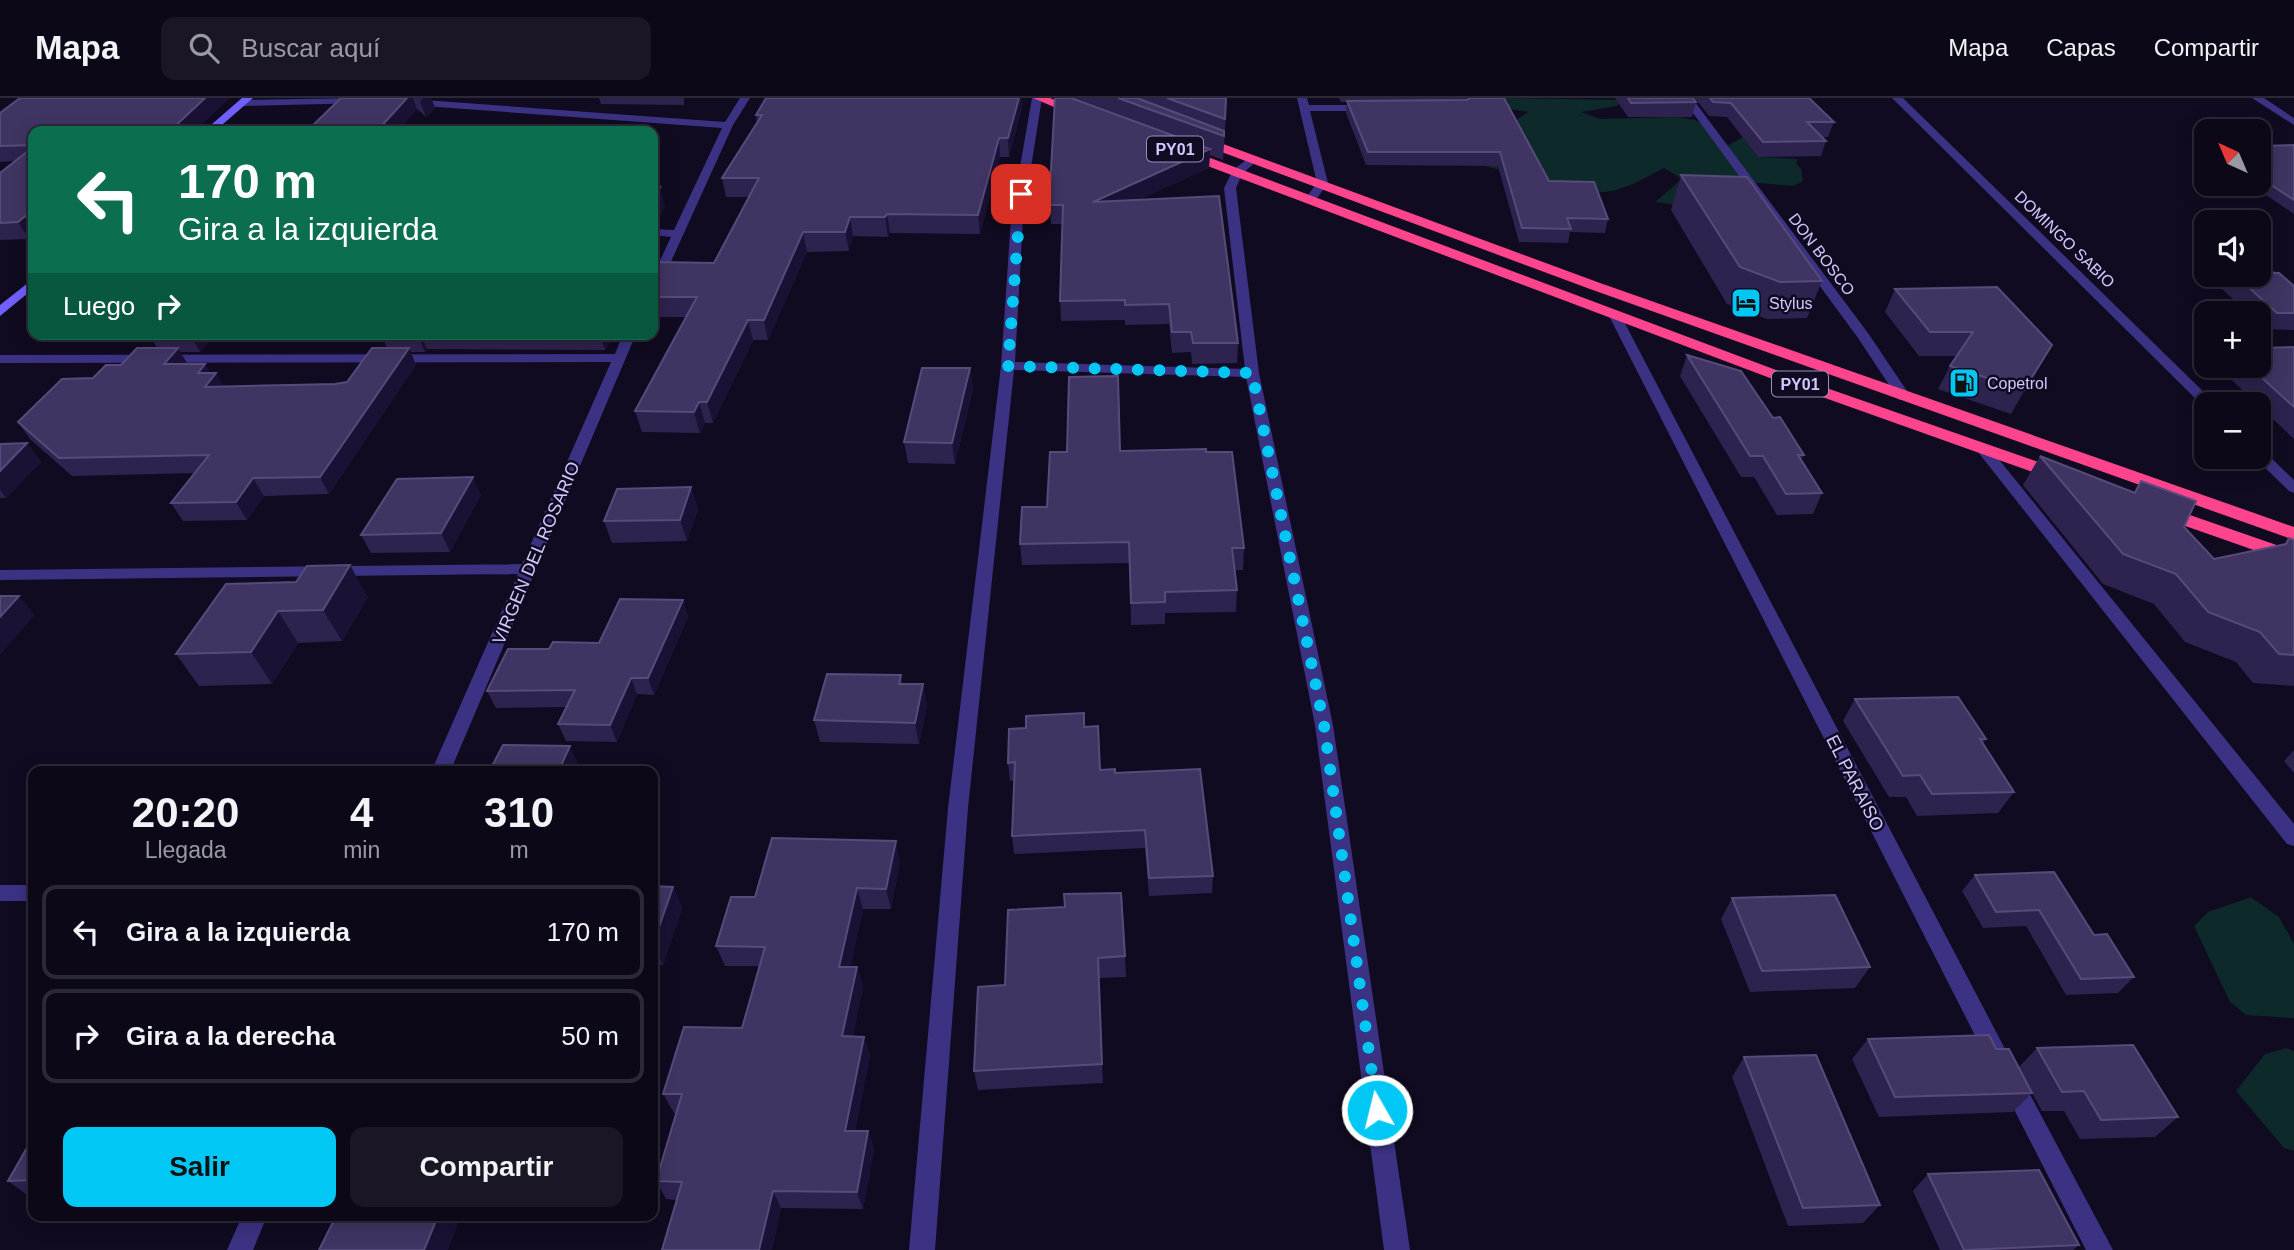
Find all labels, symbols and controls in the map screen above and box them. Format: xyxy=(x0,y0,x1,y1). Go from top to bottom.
search box xyxy=(161,17,651,80)
text: Mapa xyxy=(35,29,119,66)
icon: search xyxy=(185,29,223,67)
text: Buscar aquí xyxy=(241,33,380,63)
text: Mapa xyxy=(1948,34,2008,61)
text: Capas xyxy=(2046,34,2116,61)
text: Compartir xyxy=(2154,34,2259,61)
north arrow xyxy=(2194,119,2272,196)
map controls xyxy=(2194,119,2271,469)
road number: PY01 xyxy=(1147,136,1203,162)
icon: left xyxy=(63,154,154,245)
text: 170 m xyxy=(178,154,317,208)
pin xyxy=(991,164,1051,224)
icon: arrive xyxy=(1002,175,1040,213)
street label: DOMINGO SABIO xyxy=(2011,188,2118,291)
street label: DON BOSCO xyxy=(1785,210,1858,298)
button: sound xyxy=(2194,210,2271,287)
text: Gira a la izquierda xyxy=(178,211,438,247)
hotel icon: Stylus xyxy=(1729,286,1763,320)
icon: right xyxy=(149,287,187,325)
text: Luego xyxy=(63,291,135,321)
place label: Stylus xyxy=(1769,295,1813,312)
button: + xyxy=(2194,301,2271,378)
fuel station icon: Copetrol xyxy=(1947,366,1981,400)
road number: PY01 xyxy=(1772,372,1828,396)
place label: Copetrol xyxy=(1987,375,2047,392)
button: − xyxy=(2194,392,2271,469)
street label: VIRGEN DEL ROSARIO xyxy=(488,459,584,647)
street label: EL PARAISO xyxy=(1822,732,1888,834)
text: 20:20 xyxy=(132,789,239,836)
text: 4 xyxy=(350,789,373,836)
text: 310 xyxy=(484,789,554,836)
text: Llegada xyxy=(145,837,227,863)
text: min xyxy=(343,837,380,863)
text: m xyxy=(510,837,529,863)
icon: left xyxy=(67,913,105,951)
text: Gira a la izquierda xyxy=(126,917,350,947)
text: 170 m xyxy=(547,917,619,947)
icon: right xyxy=(67,1017,105,1055)
text: Gira a la derecha xyxy=(126,1021,336,1051)
text: 50 m xyxy=(561,1021,619,1051)
position arrow xyxy=(1340,1073,1414,1147)
button: Salir xyxy=(63,1127,336,1207)
button: Compartir xyxy=(350,1127,623,1207)

